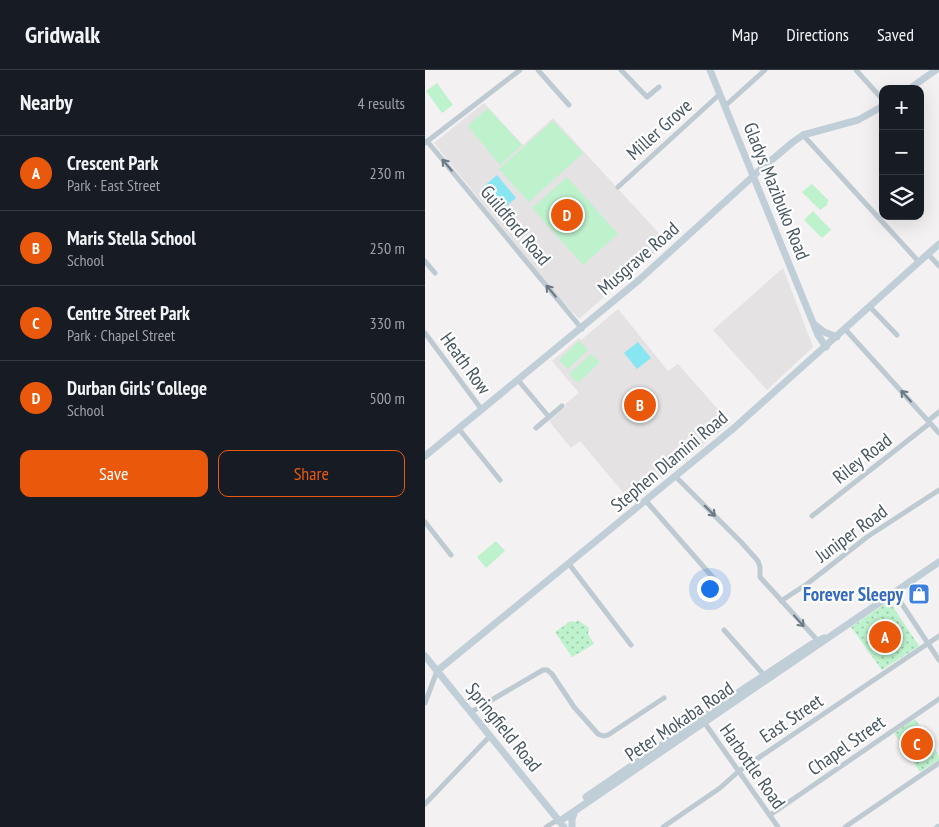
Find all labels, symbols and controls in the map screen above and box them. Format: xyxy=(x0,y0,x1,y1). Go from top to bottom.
text: Gridwalk xyxy=(25,19,100,50)
text: Map xyxy=(732,23,758,46)
text: Directions xyxy=(786,23,849,46)
text: Saved xyxy=(877,23,914,46)
map controls xyxy=(879,85,924,220)
button: + xyxy=(879,85,924,130)
text: Nearby xyxy=(20,89,73,116)
text: 4 results xyxy=(358,93,405,113)
street label: Miller Grove xyxy=(621,93,697,165)
street label: Gladys Mazibuko Road xyxy=(738,119,816,263)
button: − xyxy=(879,130,924,175)
text: Crescent Park xyxy=(67,151,158,175)
one-way arrow xyxy=(442,159,453,172)
text: A xyxy=(32,163,40,183)
text: 230 m xyxy=(370,163,405,183)
text: Park · East Street xyxy=(67,175,160,195)
button: layers xyxy=(879,175,924,220)
street label: Guildford Road xyxy=(476,180,556,270)
pin: D xyxy=(551,196,583,234)
street label: Musgrave Road xyxy=(593,216,683,300)
text: Maris Stella School xyxy=(67,226,196,250)
text: B xyxy=(32,238,40,258)
text: 250 m xyxy=(370,238,405,258)
text: School xyxy=(67,250,104,270)
one-way arrow xyxy=(545,284,557,297)
text: Centre Street Park xyxy=(67,301,190,325)
text: C xyxy=(32,313,40,333)
text: 330 m xyxy=(370,313,405,333)
text: Park · Chapel Street xyxy=(67,325,175,345)
street label: Heath Row xyxy=(435,327,497,399)
text: Durban Girls' College xyxy=(67,376,207,400)
pin: B xyxy=(624,386,656,424)
text: D xyxy=(32,388,40,408)
text: 500 m xyxy=(370,388,405,408)
one-way arrow xyxy=(900,390,912,403)
text: School xyxy=(67,400,104,420)
street label: Stephen Dlamini Road xyxy=(606,405,732,517)
street label: Riley Road xyxy=(828,428,896,488)
button: Save xyxy=(20,450,208,497)
button: Share xyxy=(218,450,405,497)
street label: Juniper Road xyxy=(810,499,892,568)
one-way arrow xyxy=(704,505,716,517)
your location xyxy=(697,576,723,602)
place label: Forever Sleepy xyxy=(803,582,903,606)
shop icon: Forever Sleepy xyxy=(907,582,931,606)
one-way arrow xyxy=(793,614,805,627)
pin: A xyxy=(869,618,901,656)
street label: Peter Mokaba Road xyxy=(620,676,738,766)
street label: Springfield Road xyxy=(461,678,547,776)
street label: East Street xyxy=(755,688,828,748)
street label: Chapel Street xyxy=(803,709,890,780)
street label: Harbottle Road xyxy=(715,719,791,813)
pin: C xyxy=(901,725,933,763)

